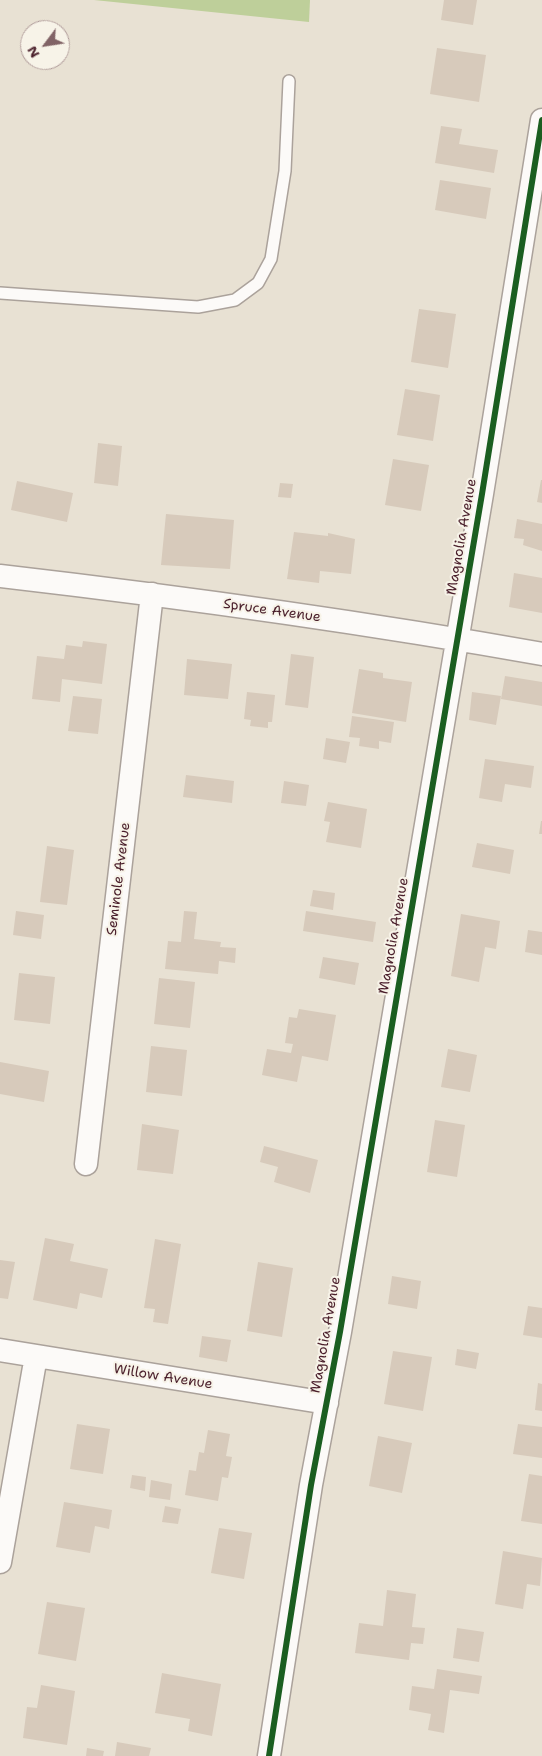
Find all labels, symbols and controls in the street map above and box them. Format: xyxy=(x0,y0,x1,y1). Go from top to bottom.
north arrow xyxy=(20,20,70,70)
text: N xyxy=(22,43,44,62)
street label: Magnolia Avenue xyxy=(443,477,481,597)
street label: Spruce Avenue xyxy=(222,596,322,626)
street label: Seminole Avenue xyxy=(104,821,134,937)
street label: Magnolia Avenue xyxy=(375,876,413,996)
street label: Magnolia Avenue xyxy=(307,1275,345,1395)
street label: Willow Avenue xyxy=(112,1361,214,1393)

